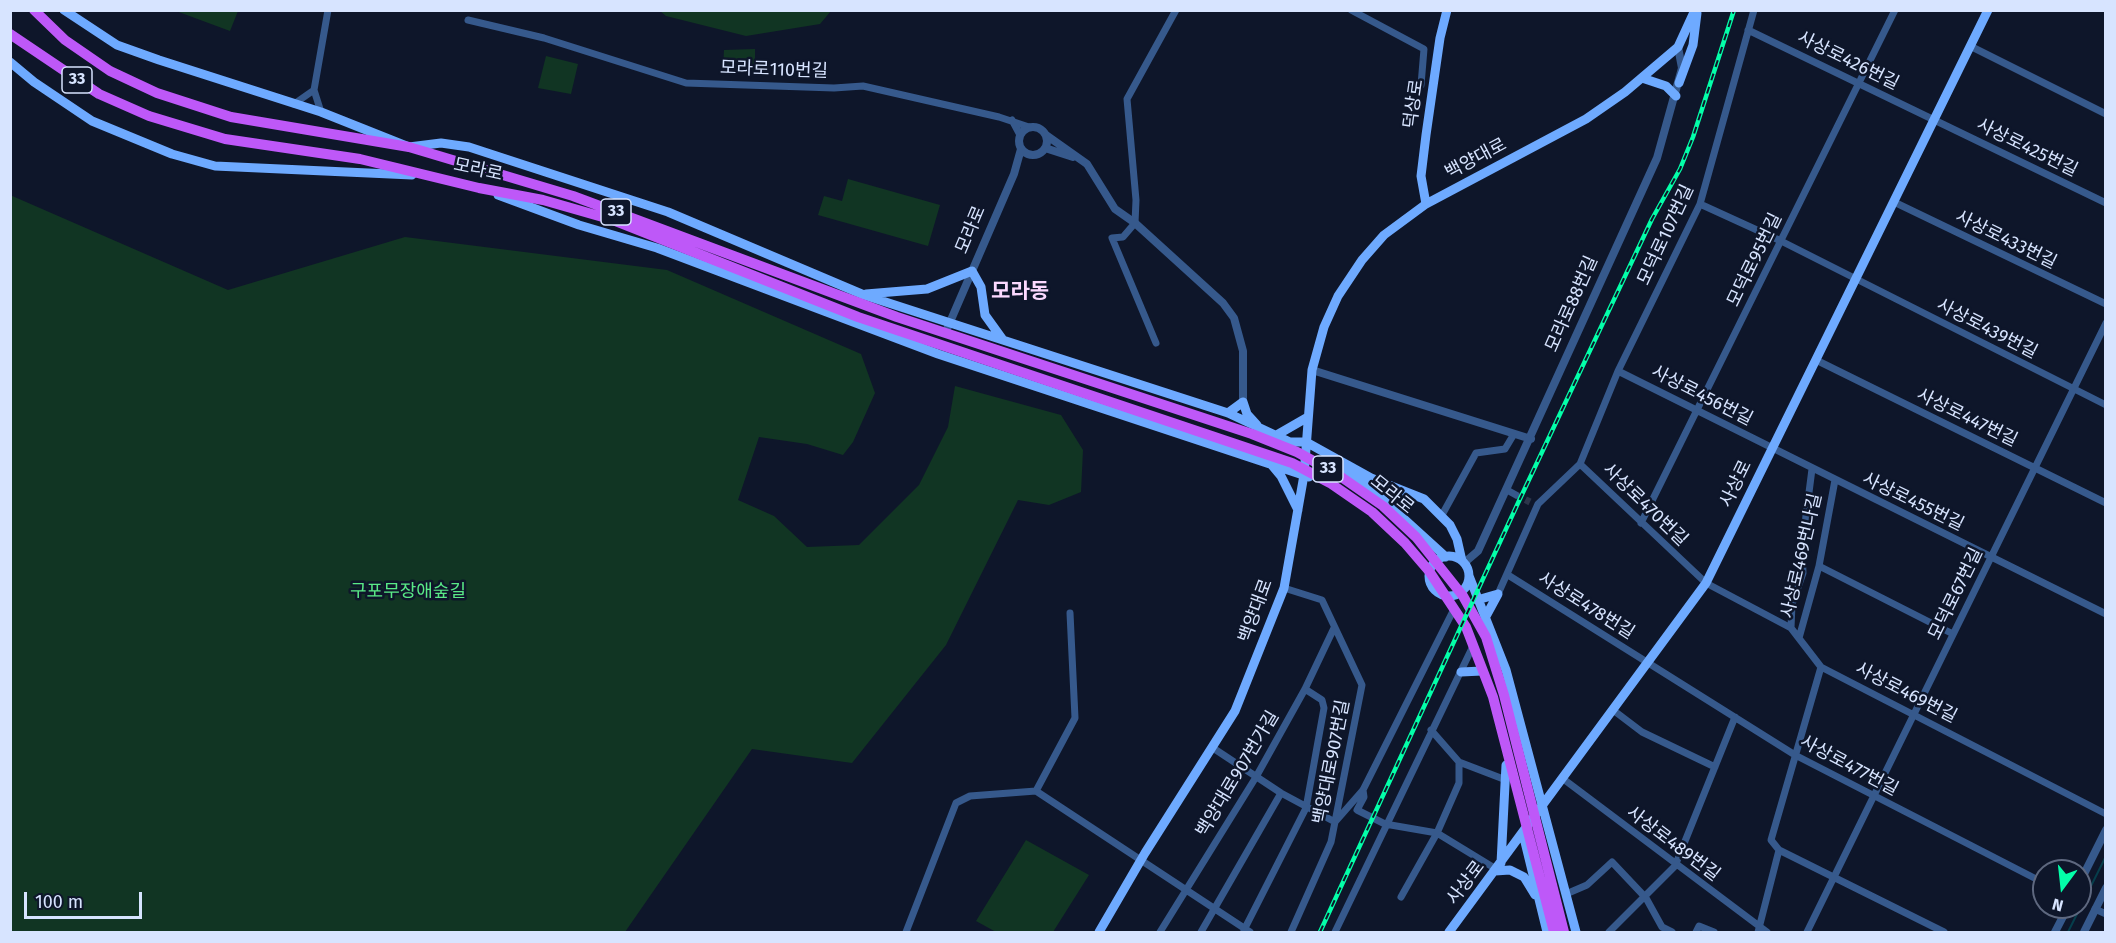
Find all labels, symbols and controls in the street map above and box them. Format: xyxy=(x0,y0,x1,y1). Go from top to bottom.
street label: 사상로426번길 xyxy=(1794,27,1902,95)
street label: 모라로110번길 xyxy=(720,57,828,83)
road number: 33 xyxy=(62,67,92,93)
street label: 덕상로 xyxy=(1400,78,1428,130)
street label: 사상로425번길 xyxy=(1973,114,2081,182)
street label: 백양대로 xyxy=(1442,134,1510,184)
street label: 모라로 xyxy=(451,154,505,186)
street label: 모덕로107번길 xyxy=(1633,181,1699,289)
road number: 33 xyxy=(601,199,631,225)
street label: 모라로 xyxy=(951,203,991,257)
street label: 사상로433번길 xyxy=(1952,206,2060,274)
street label: 모덕로95번길 xyxy=(1723,210,1787,310)
street label: 모라로88번길 xyxy=(1541,253,1603,355)
district label: 모라동 xyxy=(991,279,1049,305)
street label: 사상로439번길 xyxy=(1933,294,2041,364)
street label: 사상로456번길 xyxy=(1648,361,1756,431)
street label: 사상로447번길 xyxy=(1913,384,2021,452)
road number: 33 xyxy=(1313,456,1343,482)
street label: 사상로 xyxy=(1715,457,1757,511)
street label: 사상로470번길 xyxy=(1598,459,1692,551)
street label: 사상로455번길 xyxy=(1859,468,1967,536)
street label: 모라로 xyxy=(1366,471,1418,519)
street label: 사상로469번나길 xyxy=(1777,491,1827,621)
street label: 모덕로67번길 xyxy=(1924,544,1988,644)
street label: 사상로478번길 xyxy=(1534,568,1638,644)
street label: 백양대로 xyxy=(1235,576,1277,646)
park label: 구포무장애숲길 xyxy=(350,581,466,603)
street label: 사상로469번길 xyxy=(1852,658,1960,728)
street label: 백양대로907번길 xyxy=(1309,698,1355,826)
street label: 백양대로907번가길 xyxy=(1192,707,1284,841)
street label: 사상로477번길 xyxy=(1796,731,1902,801)
street label: 사상로489번길 xyxy=(1622,802,1724,886)
street label: 사상로 xyxy=(1442,857,1490,909)
north arrow xyxy=(2032,859,2092,919)
scale bar xyxy=(27,880,146,918)
text: 100 m xyxy=(35,891,83,913)
text: N xyxy=(2050,894,2065,915)

